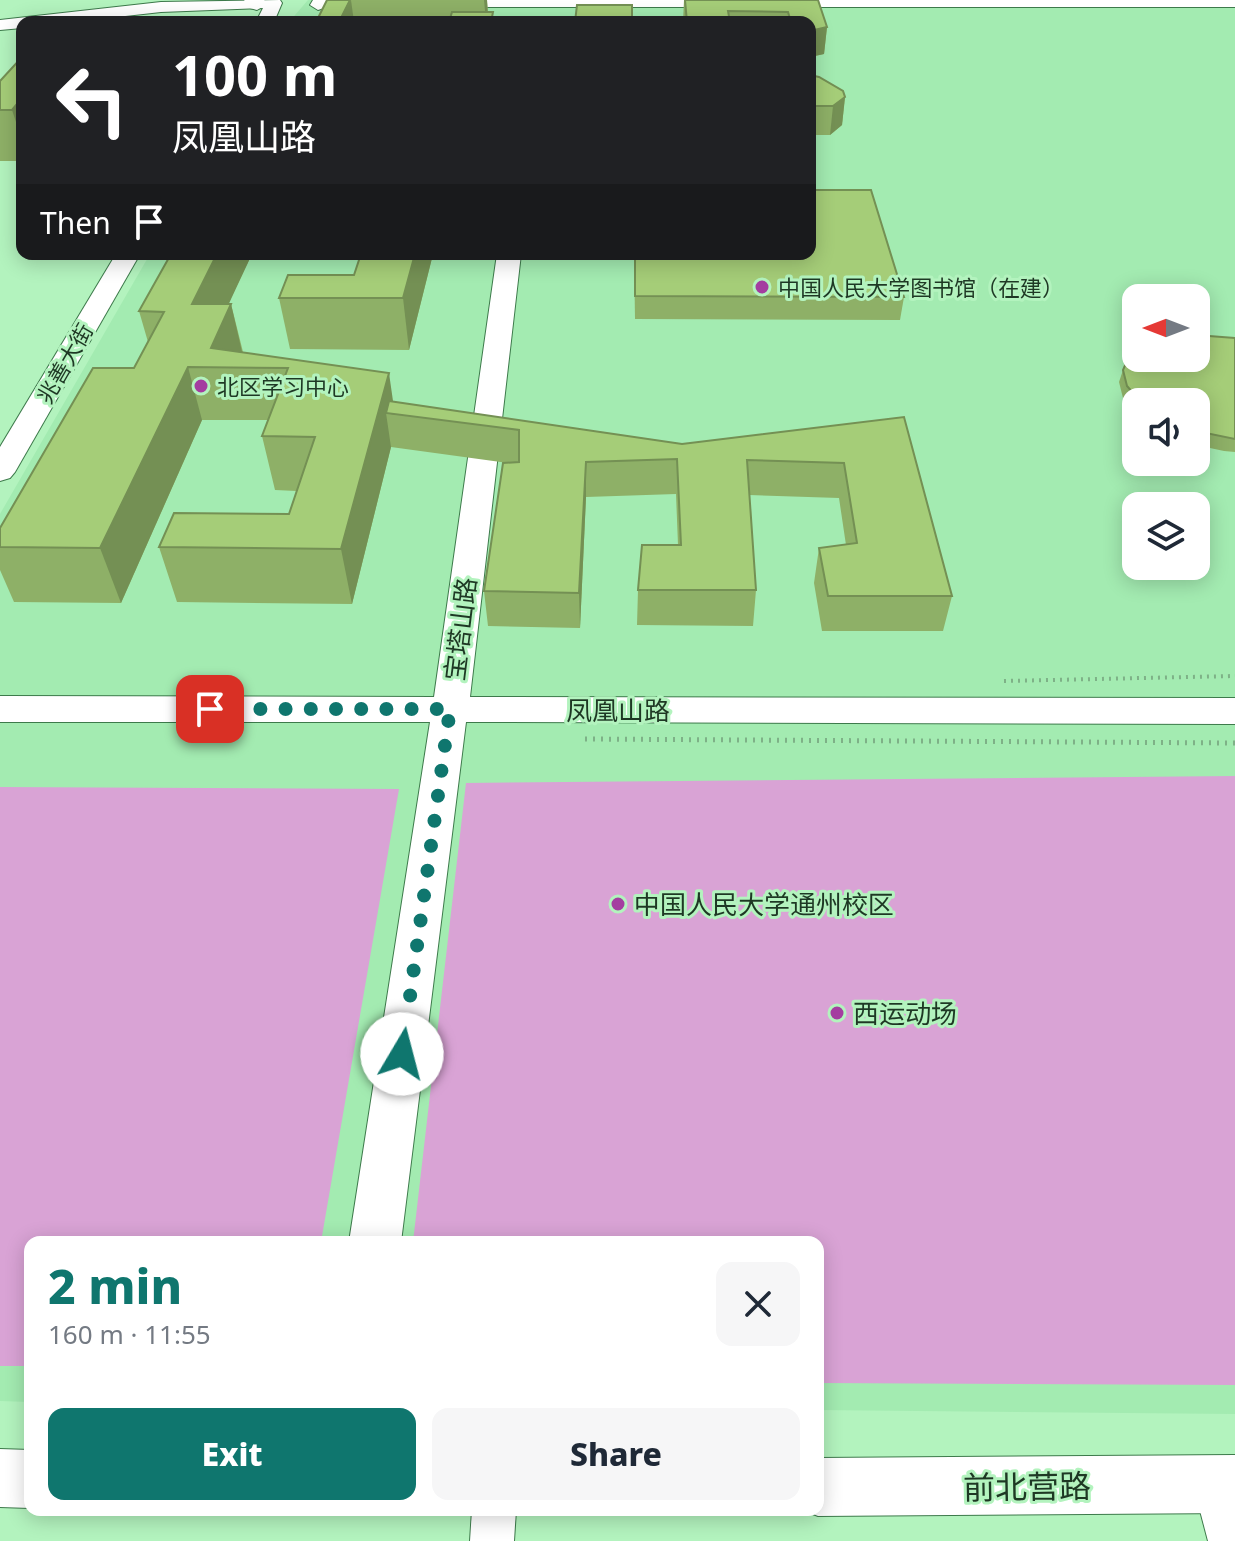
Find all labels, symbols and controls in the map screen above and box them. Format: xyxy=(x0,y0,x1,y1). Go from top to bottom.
text: 100 m xyxy=(172,36,337,112)
icon: left xyxy=(40,48,144,152)
text: 凤凰山路 xyxy=(172,112,316,161)
icon: arrive xyxy=(127,200,171,244)
text: Then xyxy=(40,202,111,243)
place label: 中国人民大学图书馆（在建） xyxy=(778,272,1064,302)
marker: 中国人民大学图书馆（在建） xyxy=(753,278,771,296)
north arrow xyxy=(1122,284,1210,372)
map controls xyxy=(1122,284,1210,580)
street label: 兆善大街 xyxy=(29,317,99,409)
place label: 北区学习中心 xyxy=(217,371,349,401)
marker: 北区学习中心 xyxy=(192,377,210,395)
button: sound xyxy=(1122,388,1210,476)
button: layers xyxy=(1122,492,1210,580)
street label: 宝塔山路 xyxy=(436,575,484,683)
pin xyxy=(176,675,244,743)
icon: arrive xyxy=(188,687,232,731)
street label: 凤凰山路 xyxy=(566,692,670,728)
place label: 中国人民大学通州校区 xyxy=(634,886,894,922)
marker: 中国人民大学通州校区 xyxy=(609,895,627,913)
place label: 西运动场 xyxy=(853,995,957,1031)
marker: 西运动场 xyxy=(828,1004,846,1022)
position arrow xyxy=(360,1012,444,1096)
text: 2 min xyxy=(48,1253,182,1318)
button: close xyxy=(716,1262,800,1346)
text: 160 m · 11:55 xyxy=(48,1316,211,1352)
button: Exit xyxy=(48,1408,416,1500)
button: Share xyxy=(432,1408,800,1500)
street label: 前北营路 xyxy=(963,1463,1091,1509)

